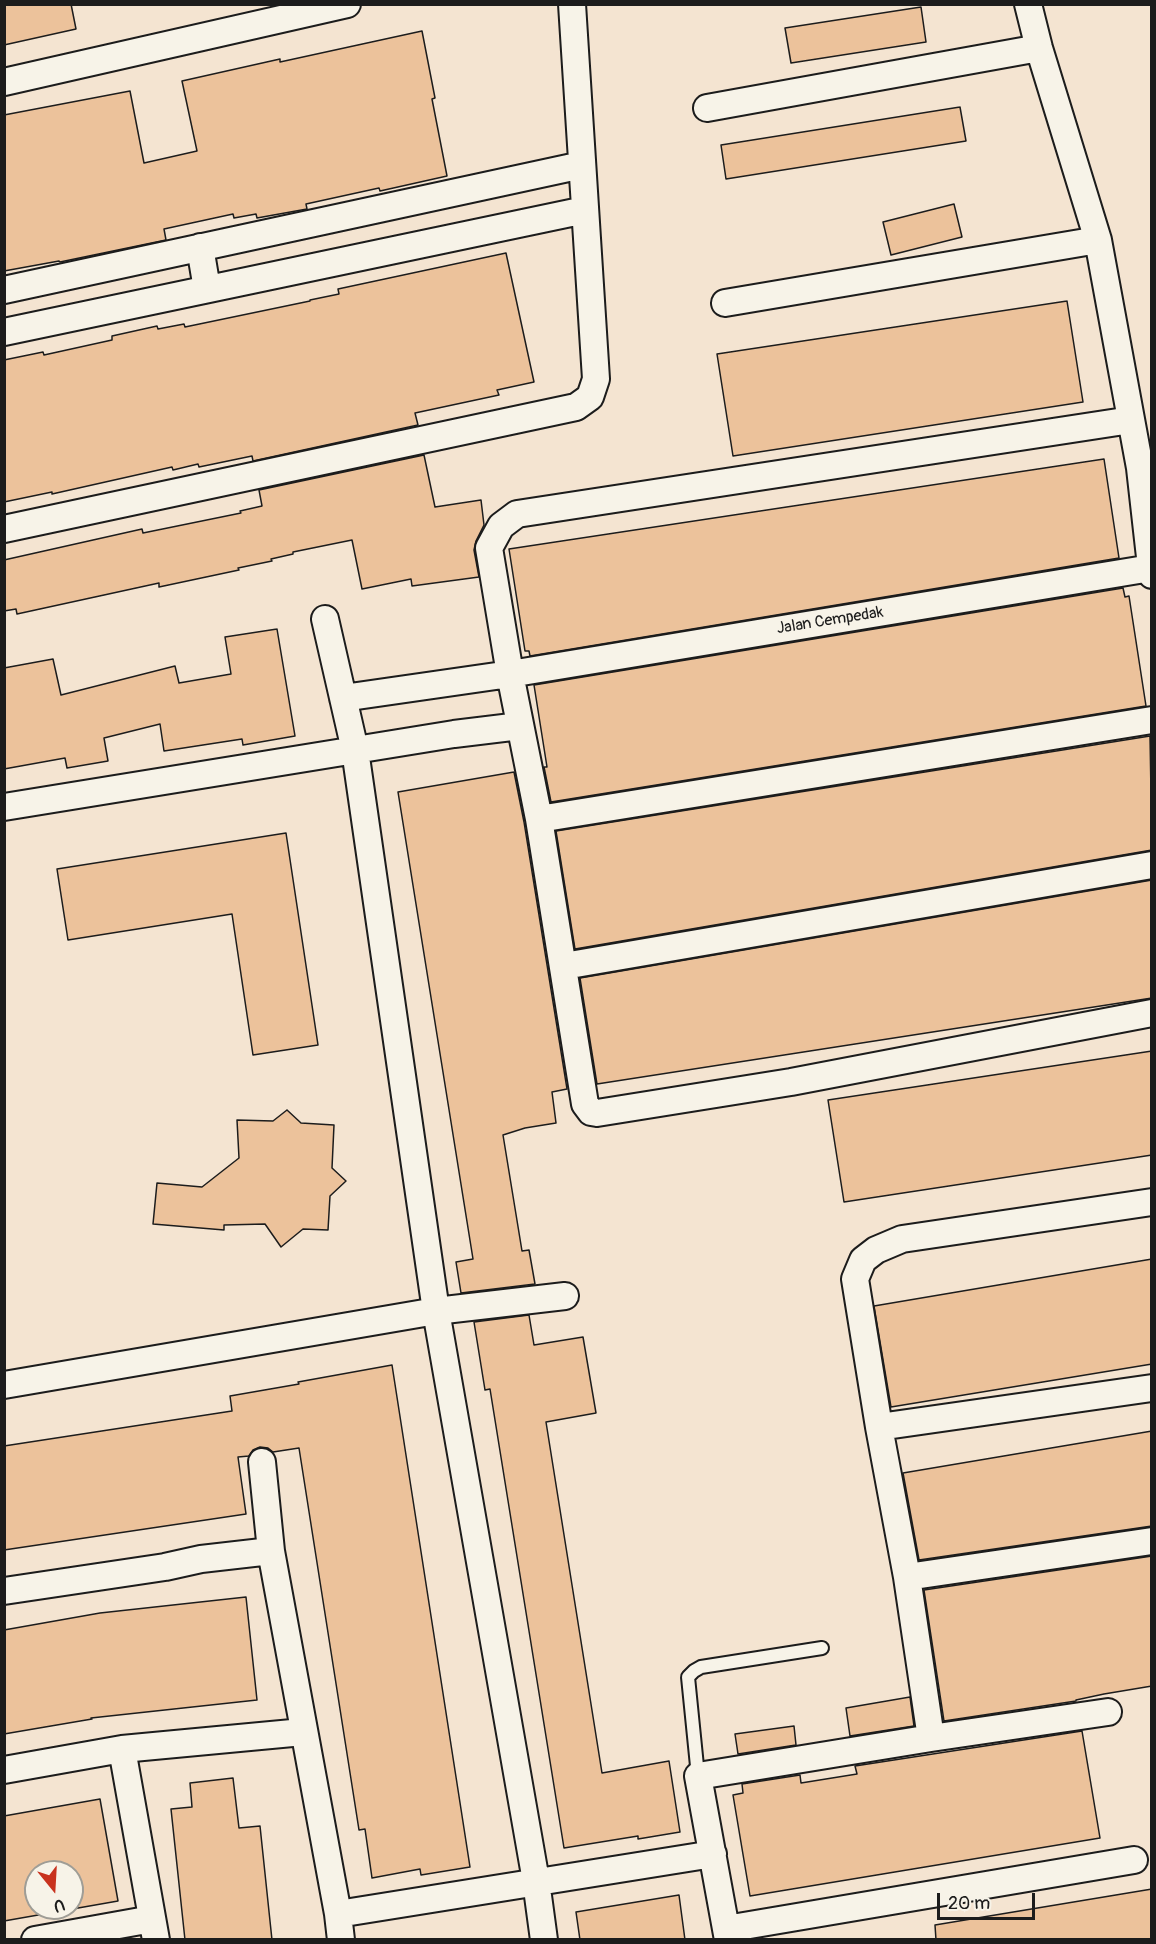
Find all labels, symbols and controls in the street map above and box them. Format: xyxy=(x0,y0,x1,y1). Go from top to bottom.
street label: Jalan Cempedak xyxy=(775,603,885,639)
north arrow xyxy=(24,1860,84,1920)
scale bar xyxy=(940,1881,1038,1919)
text: 20 m xyxy=(948,1892,990,1915)
text: U xyxy=(51,1894,67,1916)

